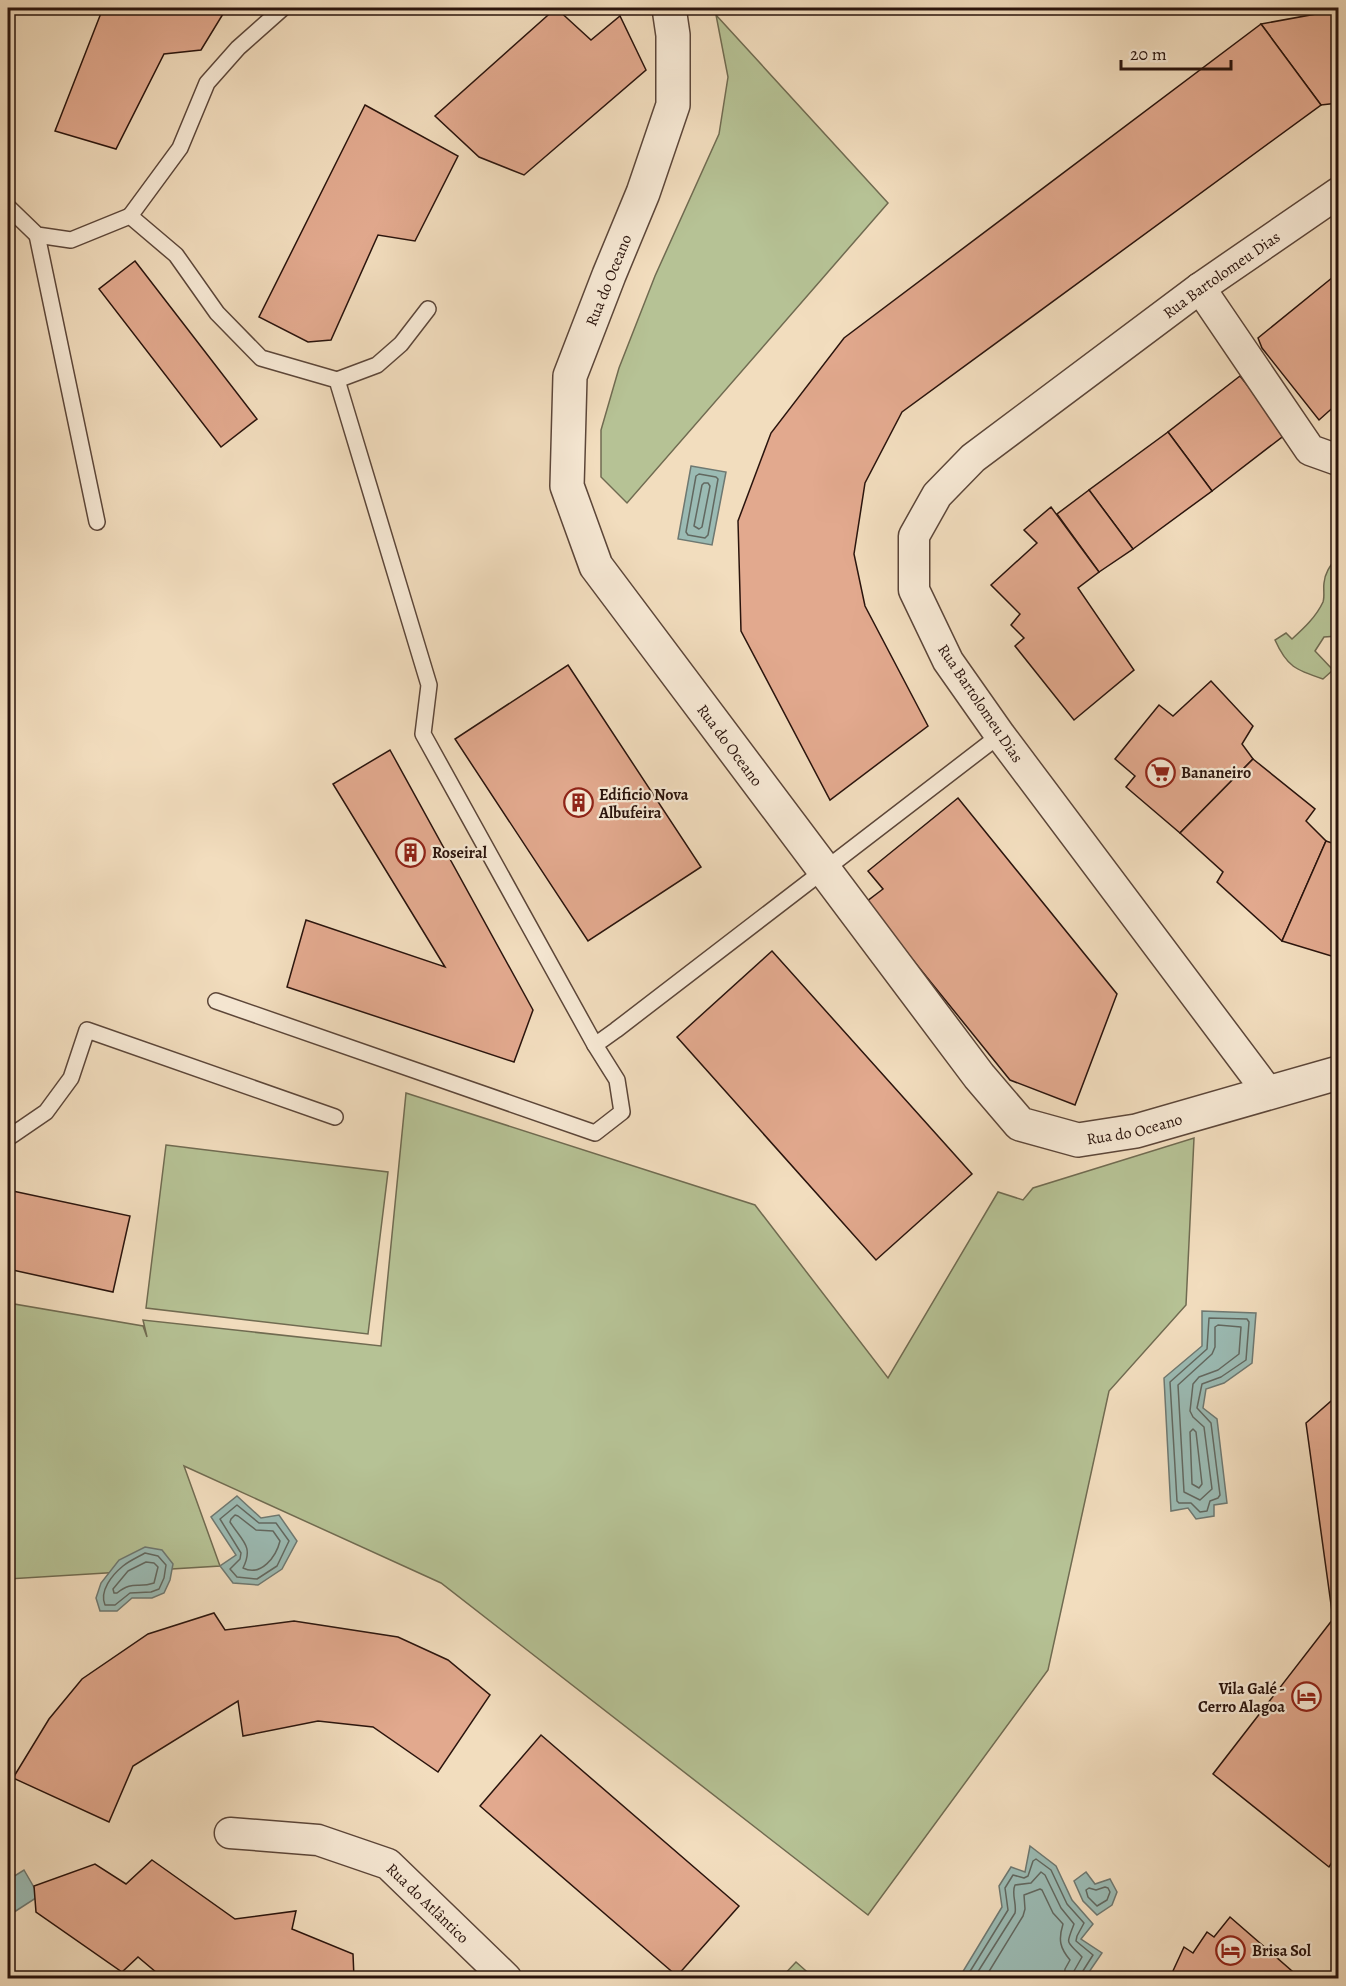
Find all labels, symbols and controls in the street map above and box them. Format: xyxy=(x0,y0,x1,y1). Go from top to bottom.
scale bar xyxy=(1121,33,1230,71)
text: 20 m xyxy=(1130,42,1167,66)
street label: Rua Bartolomeu Dias xyxy=(1159,226,1285,324)
street label: Rua do Oceano xyxy=(581,231,637,330)
street label: Rua Bartolomeu Dias xyxy=(932,640,1028,767)
street label: Rua do Oceano xyxy=(691,700,767,791)
supermarket icon: Bananeiro xyxy=(1144,756,1176,788)
place label: Bananeiro xyxy=(1181,762,1251,784)
place label: Edificio Nova Albufeira xyxy=(598,784,689,824)
building icon: Edificio Nova Albufeira xyxy=(562,787,594,819)
building icon: Roseiral xyxy=(395,836,427,868)
place label: Roseiral xyxy=(432,842,488,864)
street label: Rua do Oceano xyxy=(1085,1108,1185,1151)
place label: Vila Galé - Cerro Alagoa xyxy=(1198,1678,1285,1718)
hotel icon: Vila Galé - Cerro Alagoa xyxy=(1290,1681,1322,1713)
street label: Rua do Atlântico xyxy=(381,1858,474,1949)
hotel icon: Brisa Sol xyxy=(1215,1934,1247,1966)
place label: Brisa Sol xyxy=(1252,1940,1312,1962)

